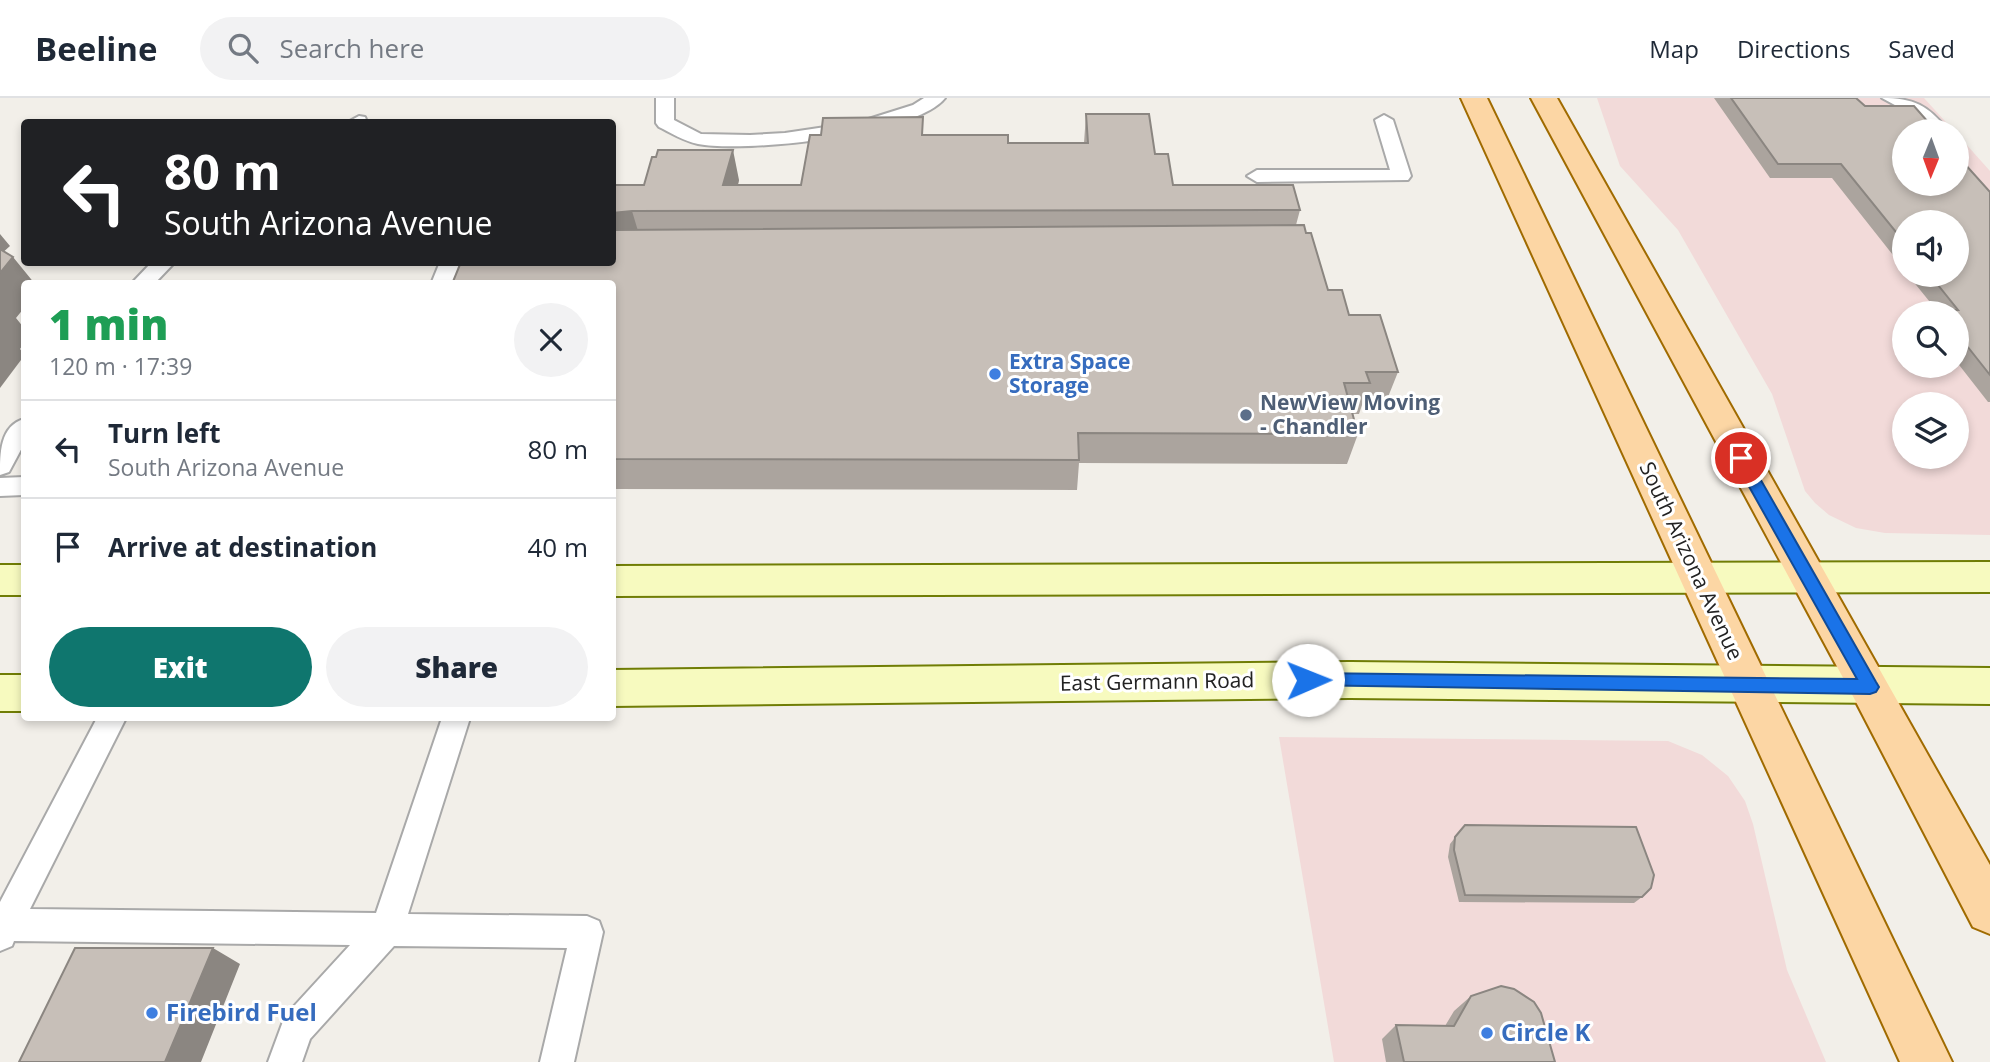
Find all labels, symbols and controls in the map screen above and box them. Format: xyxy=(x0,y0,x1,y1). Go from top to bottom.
search box xyxy=(200,17,690,80)
text: Beeline xyxy=(35,26,158,71)
icon: search xyxy=(224,29,262,67)
text: Search here xyxy=(280,30,424,66)
text: Map xyxy=(1649,32,1699,65)
text: Directions xyxy=(1737,32,1850,65)
text: Saved xyxy=(1888,32,1955,65)
north arrow xyxy=(1892,119,1969,196)
map controls xyxy=(1892,119,1969,469)
text: 80 m xyxy=(164,138,281,204)
icon: left xyxy=(49,147,140,238)
text: South Arizona Avenue xyxy=(164,201,493,244)
button: sound xyxy=(1892,210,1969,287)
text: 1 min xyxy=(49,295,168,352)
button: search xyxy=(1892,301,1969,378)
button: close xyxy=(514,303,588,377)
place label: Extra Space Storage xyxy=(1009,347,1130,399)
text: 120 m · 17:39 xyxy=(49,350,192,382)
marker: Extra Space Storage xyxy=(987,366,1003,382)
place label: NewView Moving - Chandler xyxy=(1260,388,1440,440)
button: layers xyxy=(1892,392,1969,469)
marker: NewView Moving - Chandler xyxy=(1238,407,1254,423)
text: Turn left xyxy=(108,415,220,451)
pin xyxy=(1711,428,1771,488)
icon: left xyxy=(49,430,87,468)
text: 80 m xyxy=(527,431,588,467)
icon: arrive xyxy=(1722,439,1760,477)
text: South Arizona Avenue xyxy=(108,451,344,483)
street label: South Arizona Avenue xyxy=(1634,457,1750,664)
icon: arrive xyxy=(49,528,87,566)
text: Arrive at destination xyxy=(108,529,377,565)
text: 40 m xyxy=(527,529,588,565)
button: Exit xyxy=(49,627,312,707)
button: Share xyxy=(326,627,588,707)
position arrow xyxy=(1271,643,1345,717)
street label: East Germann Road xyxy=(1060,665,1254,697)
place label: Firebird Fuel xyxy=(166,995,317,1028)
marker: Firebird Fuel xyxy=(144,1005,160,1021)
place label: Circle K xyxy=(1501,1015,1591,1048)
marker: Circle K xyxy=(1479,1025,1495,1041)

